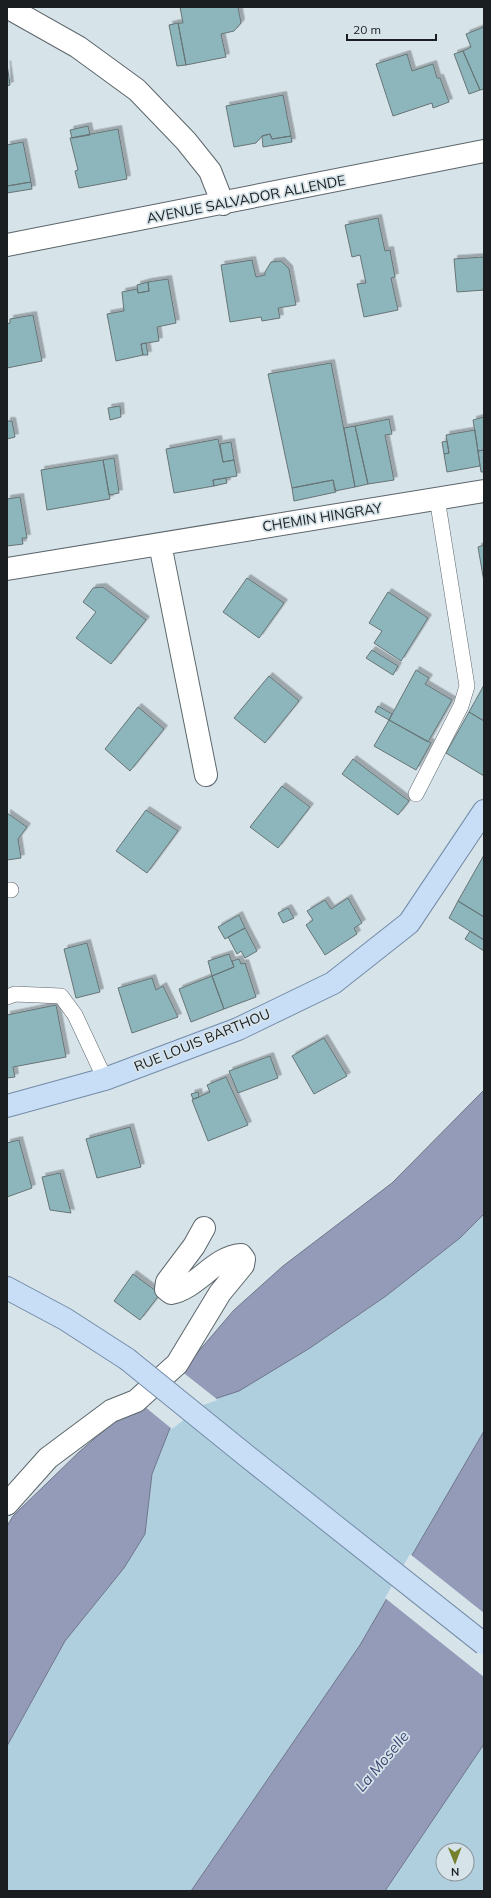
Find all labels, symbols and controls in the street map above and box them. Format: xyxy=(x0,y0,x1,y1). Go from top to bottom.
scale bar xyxy=(347,16,436,42)
text: 20 m xyxy=(353,22,381,37)
street label: AVENUE SALVADOR ALLENDE xyxy=(145,171,347,227)
street label: CHEMIN HINGRAY xyxy=(261,499,384,535)
street label: RUE LOUIS BARTHOU xyxy=(131,1004,273,1076)
water label: La Moselle xyxy=(351,1727,413,1795)
north arrow xyxy=(435,1842,475,1882)
text: N xyxy=(451,1865,459,1879)

